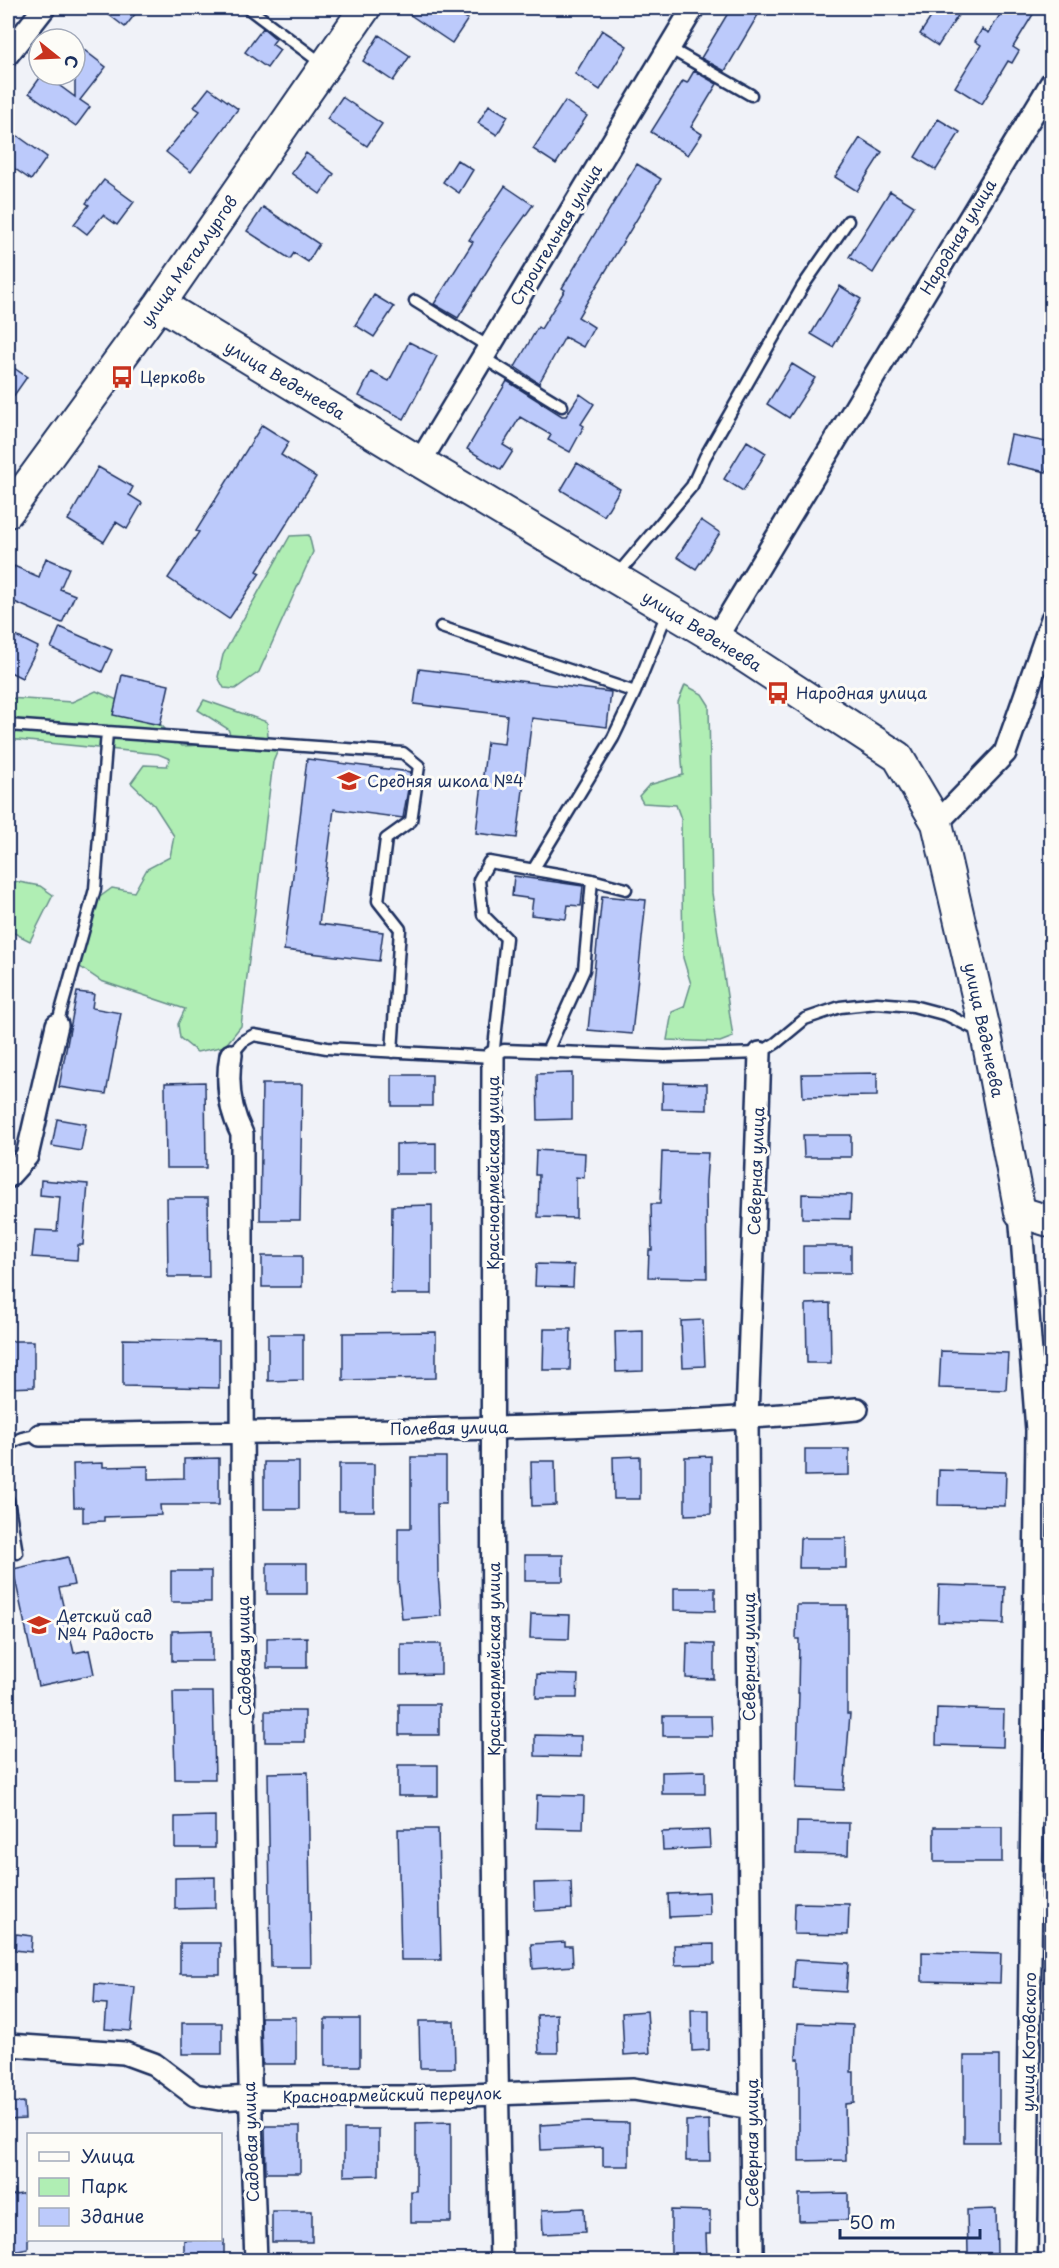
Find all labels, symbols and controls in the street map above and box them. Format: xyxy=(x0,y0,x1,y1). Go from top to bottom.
north arrow xyxy=(27,27,87,87)
text: С xyxy=(59,53,85,71)
street label: Строительная улица xyxy=(503,159,607,310)
street label: Народная улица xyxy=(913,174,1001,299)
street label: улица Металлургов xyxy=(134,190,242,331)
street label: улица Веденеева xyxy=(221,334,350,425)
bus stop icon: Церковь xyxy=(109,364,135,390)
place label: Церковь xyxy=(140,364,205,388)
street label: улица Веденеева xyxy=(638,584,767,677)
bus stop icon: Народная улица xyxy=(765,680,791,706)
place label: Народная улица xyxy=(796,680,927,704)
school or university icon: Средняя школа №4 xyxy=(336,768,362,794)
place label: Средняя школа №4 xyxy=(367,768,524,792)
street label: улица Веденеева xyxy=(959,960,1011,1099)
street label: Красноармейская улица xyxy=(480,1076,504,1270)
street label: Северная улица xyxy=(741,1106,769,1236)
street label: Полевая улица xyxy=(390,1414,508,1440)
street label: Красноармейская улица xyxy=(481,1562,505,1756)
street label: Северная улица xyxy=(736,1593,760,1721)
street label: Садовая улица xyxy=(230,1596,256,1716)
place label: Детский сад №4 Радость xyxy=(56,1603,154,1645)
school or university icon: Детский сад №4 Радость xyxy=(26,1612,52,1638)
street label: улица Котовского xyxy=(1015,1972,1041,2112)
street label: Северная улица xyxy=(739,2079,763,2207)
street label: Красноармейский переулок xyxy=(282,2080,502,2108)
street label: Садовая улица xyxy=(236,2081,264,2203)
legend xyxy=(27,2133,222,2241)
text: Улица xyxy=(81,2142,135,2169)
text: Парк xyxy=(81,2172,128,2199)
text: Здание xyxy=(81,2202,144,2229)
scale bar xyxy=(840,2202,980,2240)
text: 50 m xyxy=(849,2208,896,2235)

